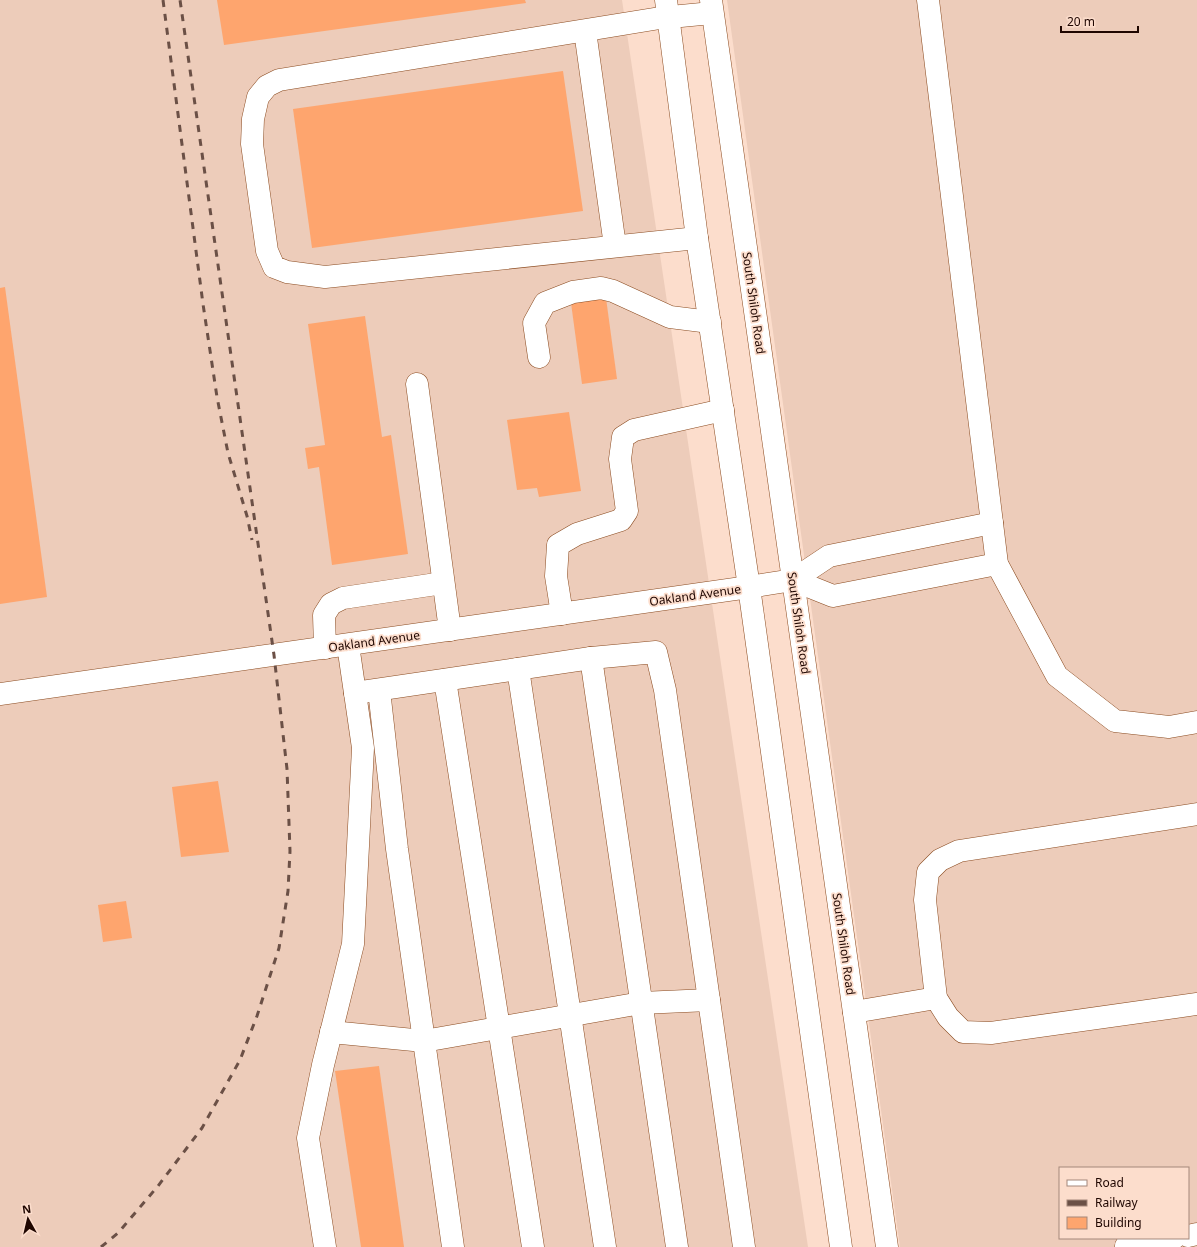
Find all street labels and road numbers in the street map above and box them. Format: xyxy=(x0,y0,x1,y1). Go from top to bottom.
street label: South Shiloh Road xyxy=(738,251,770,355)
street label: South Shiloh Road xyxy=(783,571,815,675)
street label: Oakland Avenue xyxy=(648,580,742,610)
street label: Oakland Avenue xyxy=(327,626,421,656)
street label: South Shiloh Road xyxy=(828,892,860,996)

